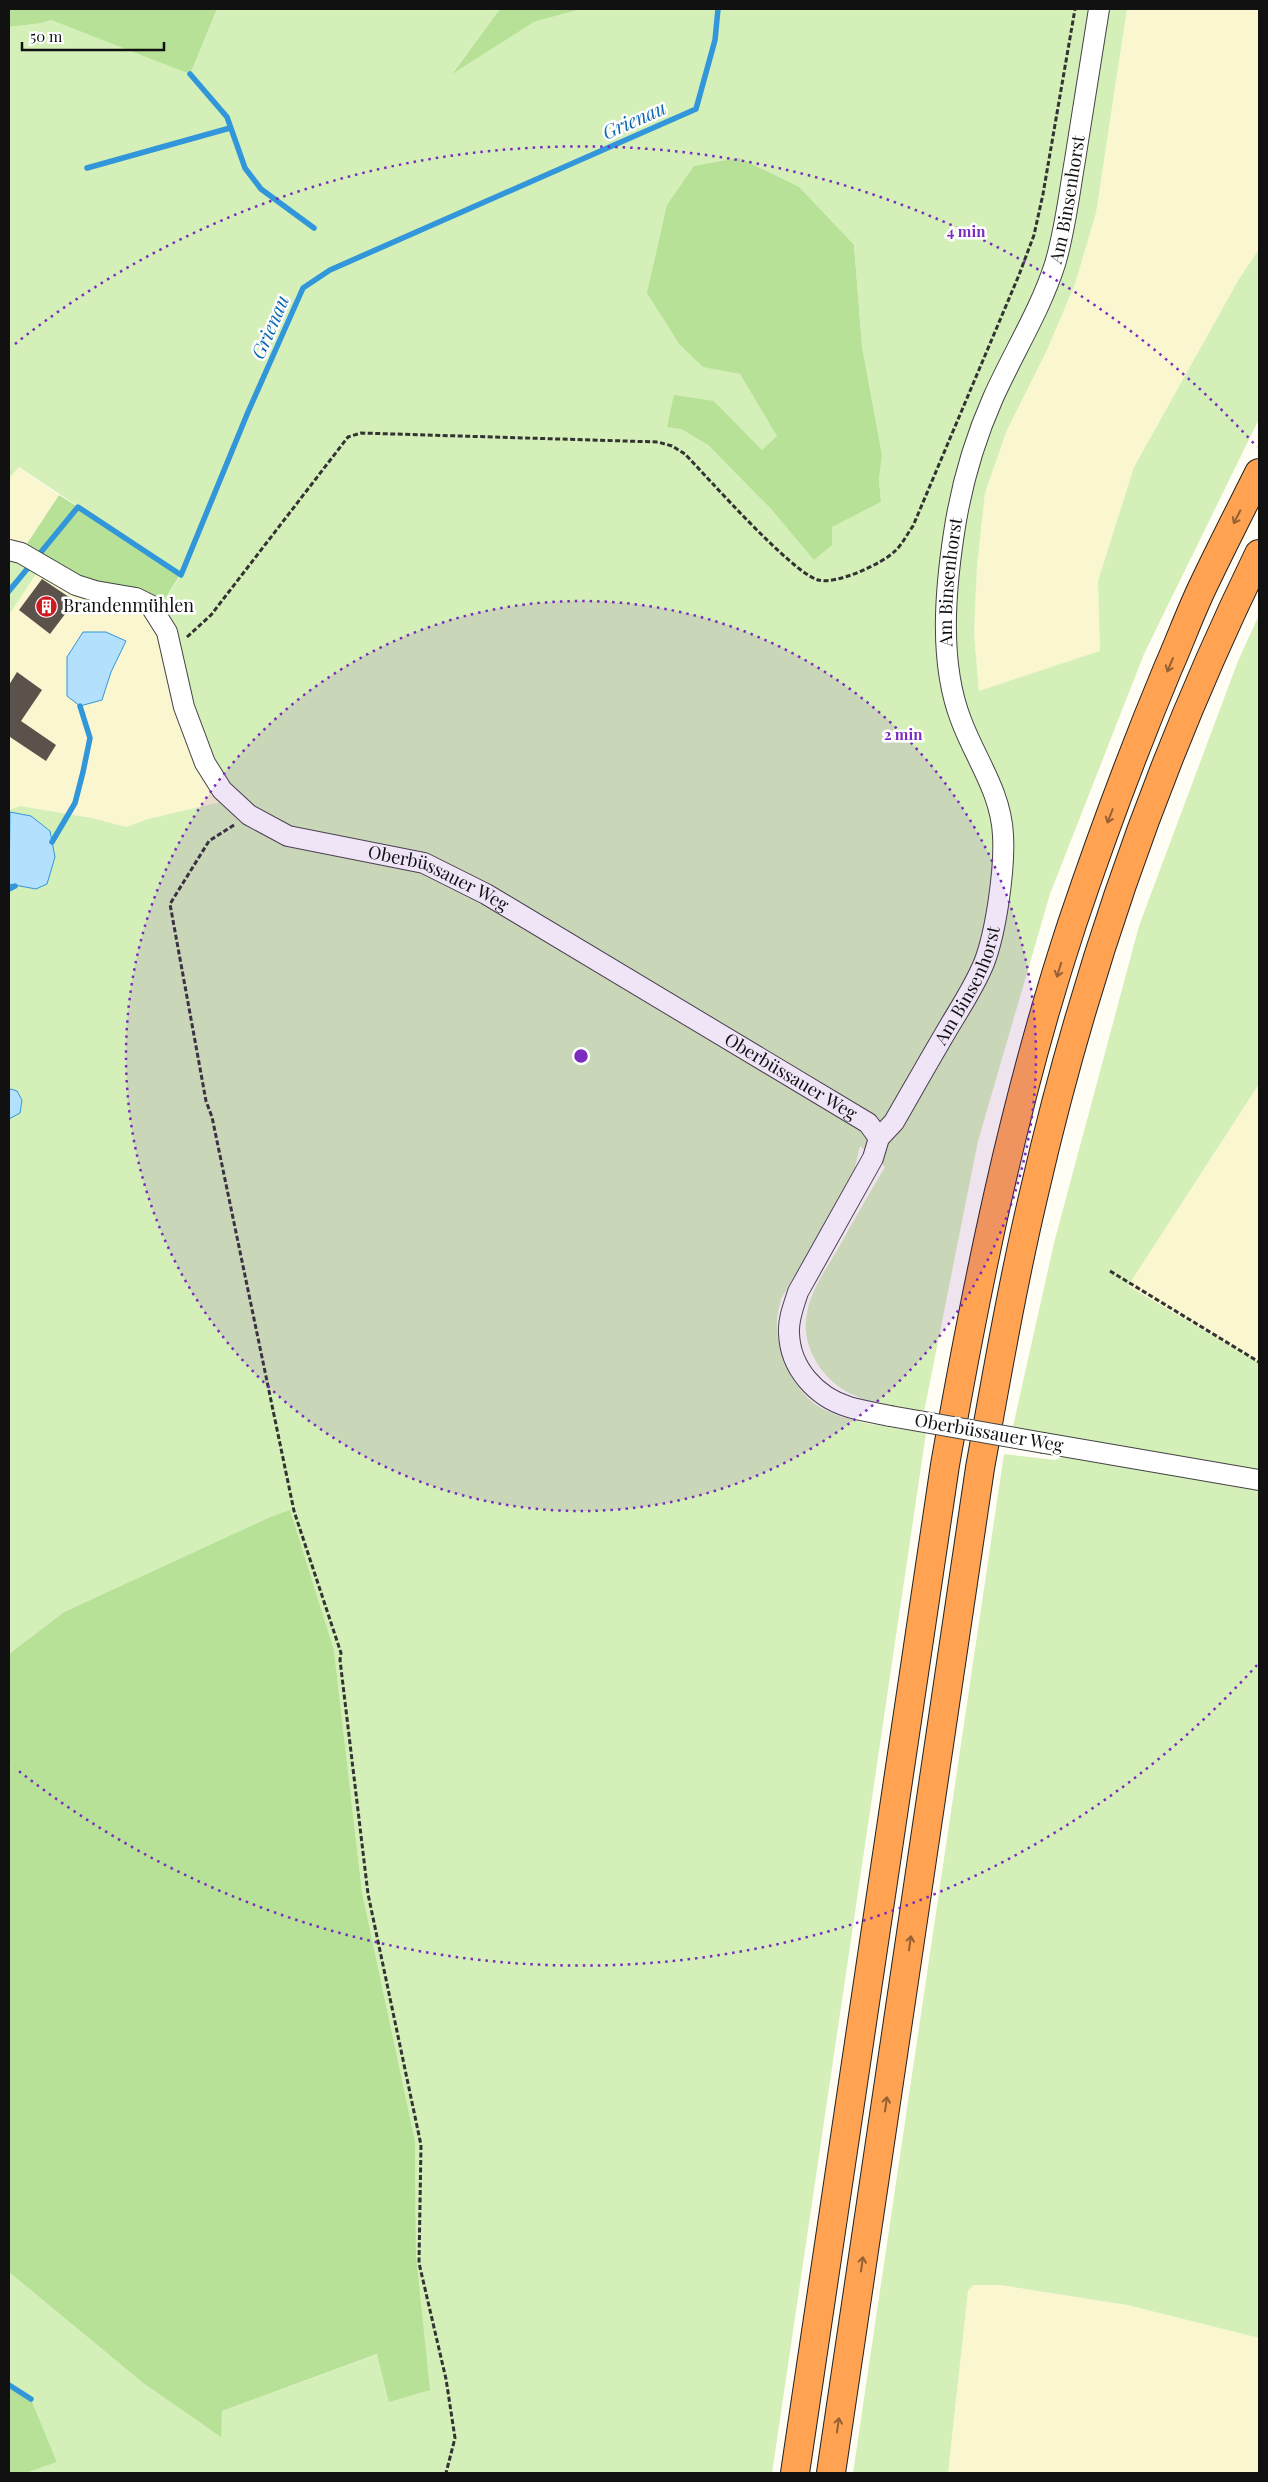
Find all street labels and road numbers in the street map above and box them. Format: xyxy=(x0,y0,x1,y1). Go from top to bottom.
street label: Am Binsenhorst xyxy=(1043,133,1090,267)
street label: Am Binsenhorst xyxy=(933,515,967,648)
street label: Oberbüssauer Weg xyxy=(366,839,514,916)
street label: Am Binsenhorst xyxy=(928,923,1005,1050)
street label: Oberbüssauer Weg xyxy=(720,1027,862,1125)
street label: Oberbüssauer Weg xyxy=(913,1407,1066,1457)

